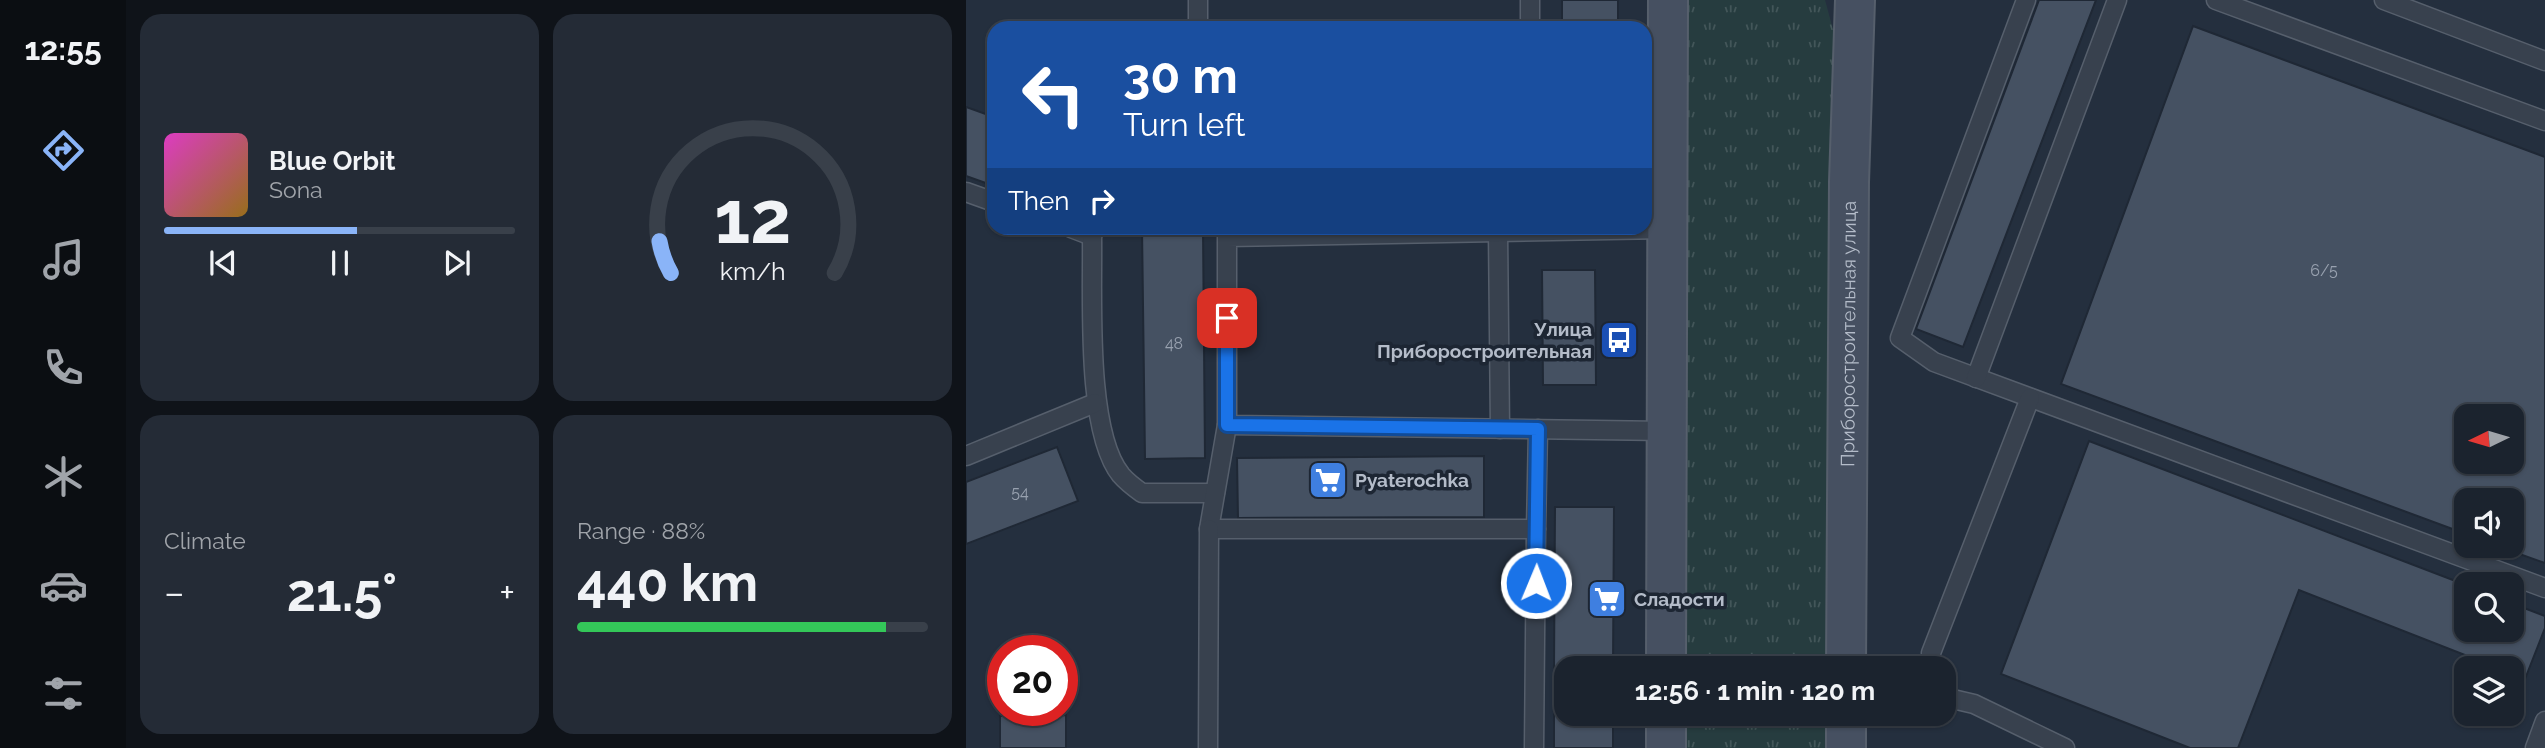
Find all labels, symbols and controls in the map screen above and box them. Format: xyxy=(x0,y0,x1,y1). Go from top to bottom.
text: 12:55 xyxy=(24,30,102,67)
text: 30 m xyxy=(1123,47,1238,104)
icon: left xyxy=(1008,49,1099,140)
text: Turn left xyxy=(1123,106,1245,143)
icon: directions xyxy=(39,126,88,175)
text: Blue Orbit xyxy=(269,146,396,176)
text: Sona xyxy=(269,176,323,203)
text: 12 xyxy=(714,176,791,261)
icon: right xyxy=(1083,182,1121,220)
text: Then xyxy=(1008,186,1069,216)
street label: Приборостроительная улица xyxy=(1836,201,1860,467)
icon: music xyxy=(39,235,88,284)
icon: previous xyxy=(204,244,242,282)
icon: pause xyxy=(321,244,359,282)
icon: next xyxy=(438,244,476,282)
text: km/h xyxy=(720,256,785,286)
house number: 6/5 xyxy=(2310,261,2338,280)
pin xyxy=(1197,288,1257,348)
icon: arrive xyxy=(1208,299,1246,337)
place label: Улица Приборостроительная xyxy=(1377,318,1592,362)
bus stop icon: Улица Приборостроительная xyxy=(1598,319,1640,361)
house number: 48 xyxy=(1165,334,1183,353)
icon: phone xyxy=(39,343,88,392)
north arrow xyxy=(2454,404,2524,474)
map controls xyxy=(2454,404,2524,726)
icon: climate xyxy=(39,452,88,501)
supermarket icon: Pyaterochka xyxy=(1307,459,1349,501)
place label: Pyaterochka xyxy=(1355,469,1469,491)
house number: 54 xyxy=(1011,483,1029,502)
button: sound xyxy=(2454,488,2524,558)
text: Range · 88% xyxy=(577,517,705,544)
text: Climate xyxy=(164,527,246,554)
position arrow xyxy=(1499,546,1573,620)
text: 440 km xyxy=(577,552,758,613)
icon: car xyxy=(39,561,88,610)
text: 21.5° xyxy=(287,562,397,623)
text: − xyxy=(164,570,184,615)
text: + xyxy=(499,570,515,615)
button: search xyxy=(2454,572,2524,642)
supermarket icon: Сладости xyxy=(1586,578,1628,620)
place label: Сладости xyxy=(1634,588,1725,610)
speed limit sign: 20 xyxy=(987,635,1078,726)
button: layers xyxy=(2454,656,2524,726)
icon: filters xyxy=(39,669,88,718)
text: 12:56 · 1 min · 120 m xyxy=(1635,676,1875,706)

